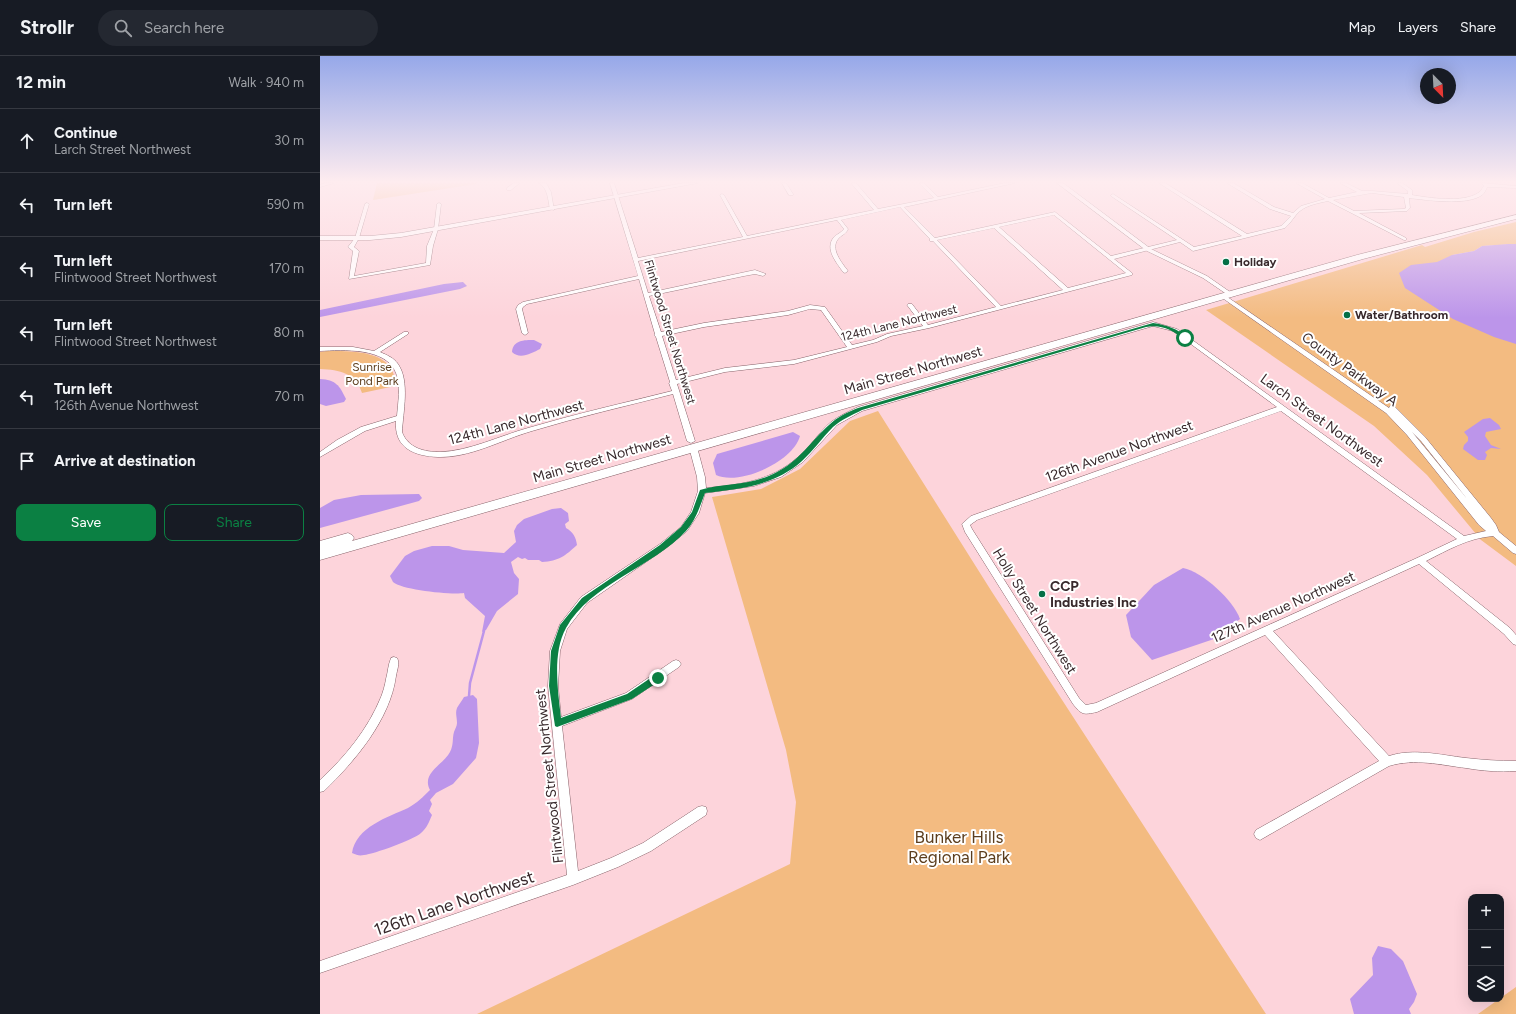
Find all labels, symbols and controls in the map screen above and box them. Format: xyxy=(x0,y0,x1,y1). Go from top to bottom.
search box xyxy=(98,10,378,46)
text: Strollr xyxy=(20,16,74,39)
icon: search xyxy=(112,17,134,39)
text: Search here xyxy=(144,19,224,37)
text: Map xyxy=(1348,19,1376,36)
text: Layers xyxy=(1398,19,1438,36)
text: Share xyxy=(1460,19,1496,36)
north arrow xyxy=(1420,68,1456,104)
text: 12 min xyxy=(16,72,66,92)
text: Walk · 940 m xyxy=(228,75,304,90)
text: Continue xyxy=(54,124,117,142)
icon: ahead xyxy=(16,130,38,152)
text: 30 m xyxy=(274,133,304,148)
text: Larch Street Northwest xyxy=(54,142,191,157)
icon: left xyxy=(16,194,38,216)
text: Turn left xyxy=(54,196,112,214)
text: 590 m xyxy=(267,197,304,212)
text: Turn left xyxy=(54,252,112,270)
place label: Holiday xyxy=(1234,255,1276,269)
marker: Holiday xyxy=(1221,257,1231,267)
icon: left xyxy=(16,258,38,280)
street label: Flintwood Street Northwest xyxy=(641,258,699,406)
text: 170 m xyxy=(269,261,304,276)
text: Flintwood Street Northwest xyxy=(54,270,217,285)
street label: 124th Lane Northwest xyxy=(839,302,959,344)
place label: Water/Bathroom xyxy=(1355,308,1448,322)
marker: Water/Bathroom xyxy=(1342,310,1352,320)
text: Turn left xyxy=(54,316,112,334)
icon: left xyxy=(16,322,38,344)
text: 80 m xyxy=(273,325,304,340)
route start xyxy=(1176,329,1194,347)
street label: County Parkway A xyxy=(1298,329,1402,410)
text: Flintwood Street Northwest xyxy=(54,334,217,349)
street label: Main Street Northwest xyxy=(842,343,984,398)
park label: Sunrise Pond Park xyxy=(345,360,399,388)
street label: Larch Street Northwest xyxy=(1257,370,1386,471)
text: Turn left xyxy=(54,380,112,398)
icon: left xyxy=(16,386,38,408)
text: 70 m xyxy=(274,389,304,404)
street label: 124th Lane Northwest xyxy=(447,396,586,449)
text: 126th Avenue Northwest xyxy=(54,398,199,413)
street label: 126th Avenue Northwest xyxy=(1043,417,1195,486)
street label: Main Street Northwest xyxy=(531,431,673,486)
icon: arrive xyxy=(16,450,38,472)
text: Arrive at destination xyxy=(54,452,195,470)
button: Save xyxy=(16,504,156,541)
button: Share xyxy=(164,504,304,541)
street label: Holly Street Northwest xyxy=(989,545,1080,677)
street label: 127th Avenue Northwest xyxy=(1209,568,1358,647)
place label: CCP Industries Inc xyxy=(1050,578,1137,611)
marker: CCP Industries Inc xyxy=(1037,589,1047,599)
route end xyxy=(649,669,667,687)
street label: Flintwood Street Northwest xyxy=(532,688,567,864)
park label: Bunker Hills Regional Park xyxy=(908,827,1011,867)
street label: 126th Lane Northwest xyxy=(371,866,537,940)
map controls xyxy=(1468,894,1504,1002)
button: + xyxy=(1468,894,1504,930)
button: − xyxy=(1468,930,1504,966)
button: layers xyxy=(1468,966,1504,1002)

